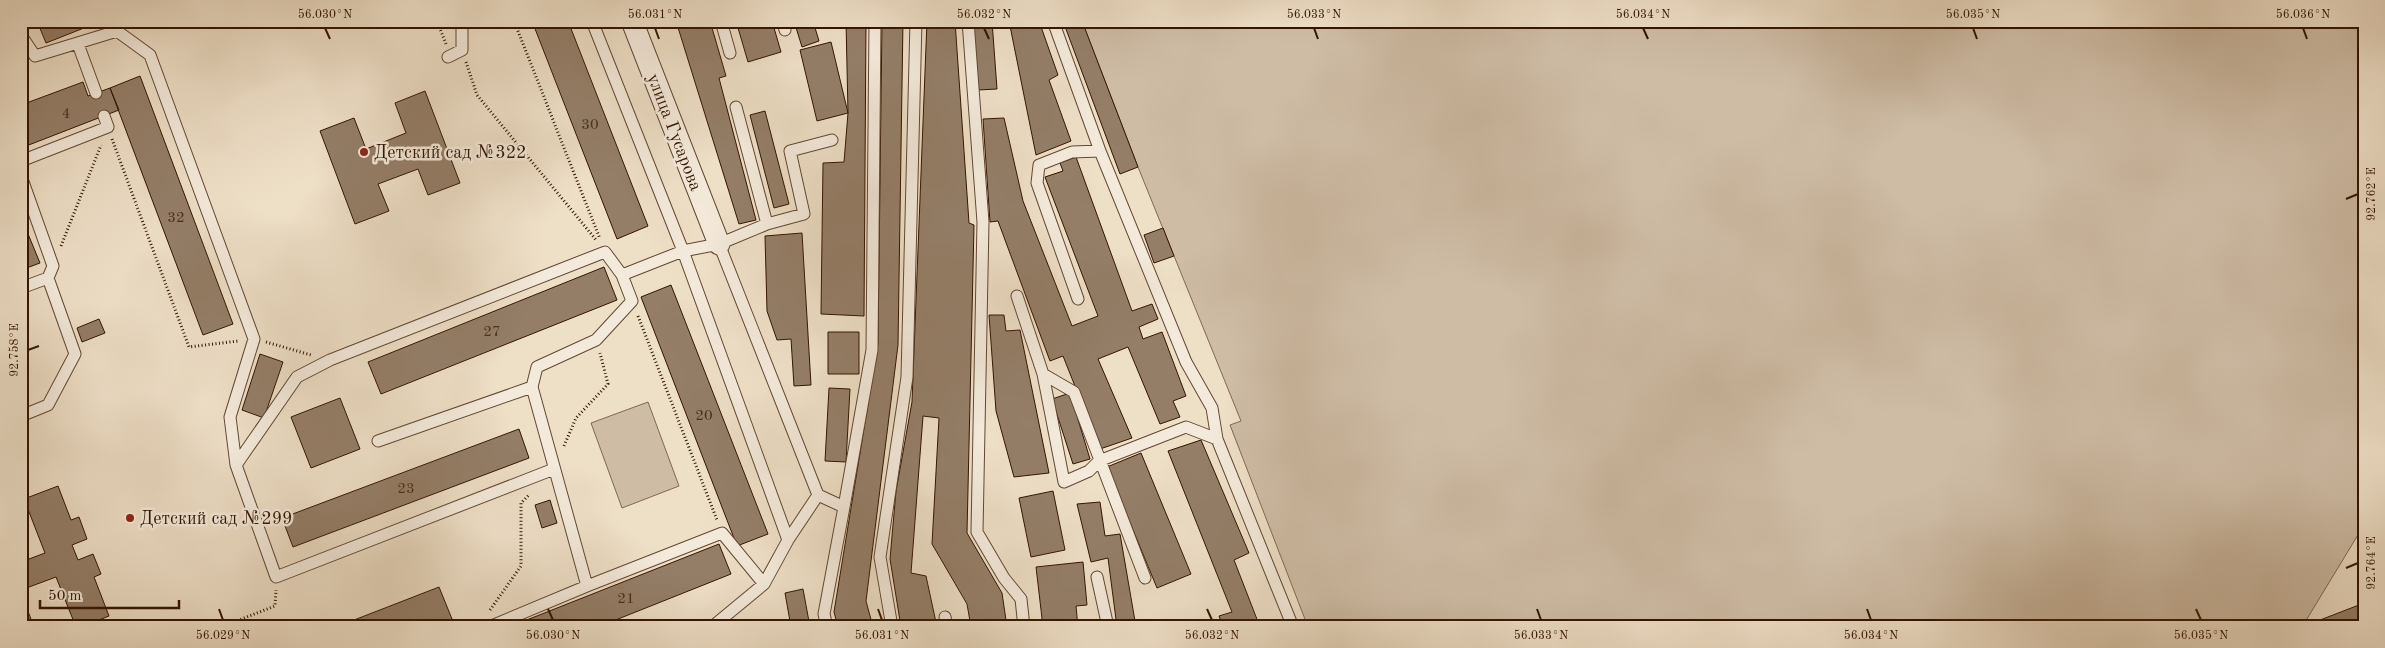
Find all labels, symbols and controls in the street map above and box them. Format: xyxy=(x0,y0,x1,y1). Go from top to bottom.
text: 56.030°N xyxy=(298,8,352,21)
text: 56.031°N xyxy=(628,8,682,21)
text: 56.032°N xyxy=(957,8,1011,21)
text: 56.033°N xyxy=(1287,8,1341,21)
text: 56.034°N xyxy=(1616,8,1670,21)
text: 56.035°N xyxy=(1946,8,2000,21)
text: 56.036°N xyxy=(2276,8,2330,21)
street label: улица Гусарова xyxy=(643,71,705,194)
house number: 4 xyxy=(62,107,70,122)
house number: 30 xyxy=(581,118,599,133)
place label: Детский сад №322 xyxy=(374,144,527,162)
marker: Детский сад №322 xyxy=(358,146,370,158)
text: 92.762°E xyxy=(2366,167,2378,221)
house number: 32 xyxy=(167,211,185,226)
text: 92.758°E xyxy=(8,323,21,377)
house number: 27 xyxy=(483,325,501,340)
house number: 20 xyxy=(695,409,713,424)
house number: 23 xyxy=(397,482,415,497)
place label: Детский сад №299 xyxy=(140,510,293,528)
marker: Детский сад №299 xyxy=(124,512,136,524)
text: 92.764°E xyxy=(2366,536,2378,590)
scale bar xyxy=(40,578,179,610)
text: 50 m xyxy=(48,589,82,604)
house number: 21 xyxy=(617,592,635,607)
text: 56.029°N xyxy=(196,629,250,642)
text: 56.030°N xyxy=(526,629,580,642)
text: 56.031°N xyxy=(855,629,909,642)
text: 56.032°N xyxy=(1185,629,1239,642)
text: 56.033°N xyxy=(1514,629,1568,642)
text: 56.034°N xyxy=(1844,629,1898,642)
text: 56.035°N xyxy=(2174,629,2228,642)

